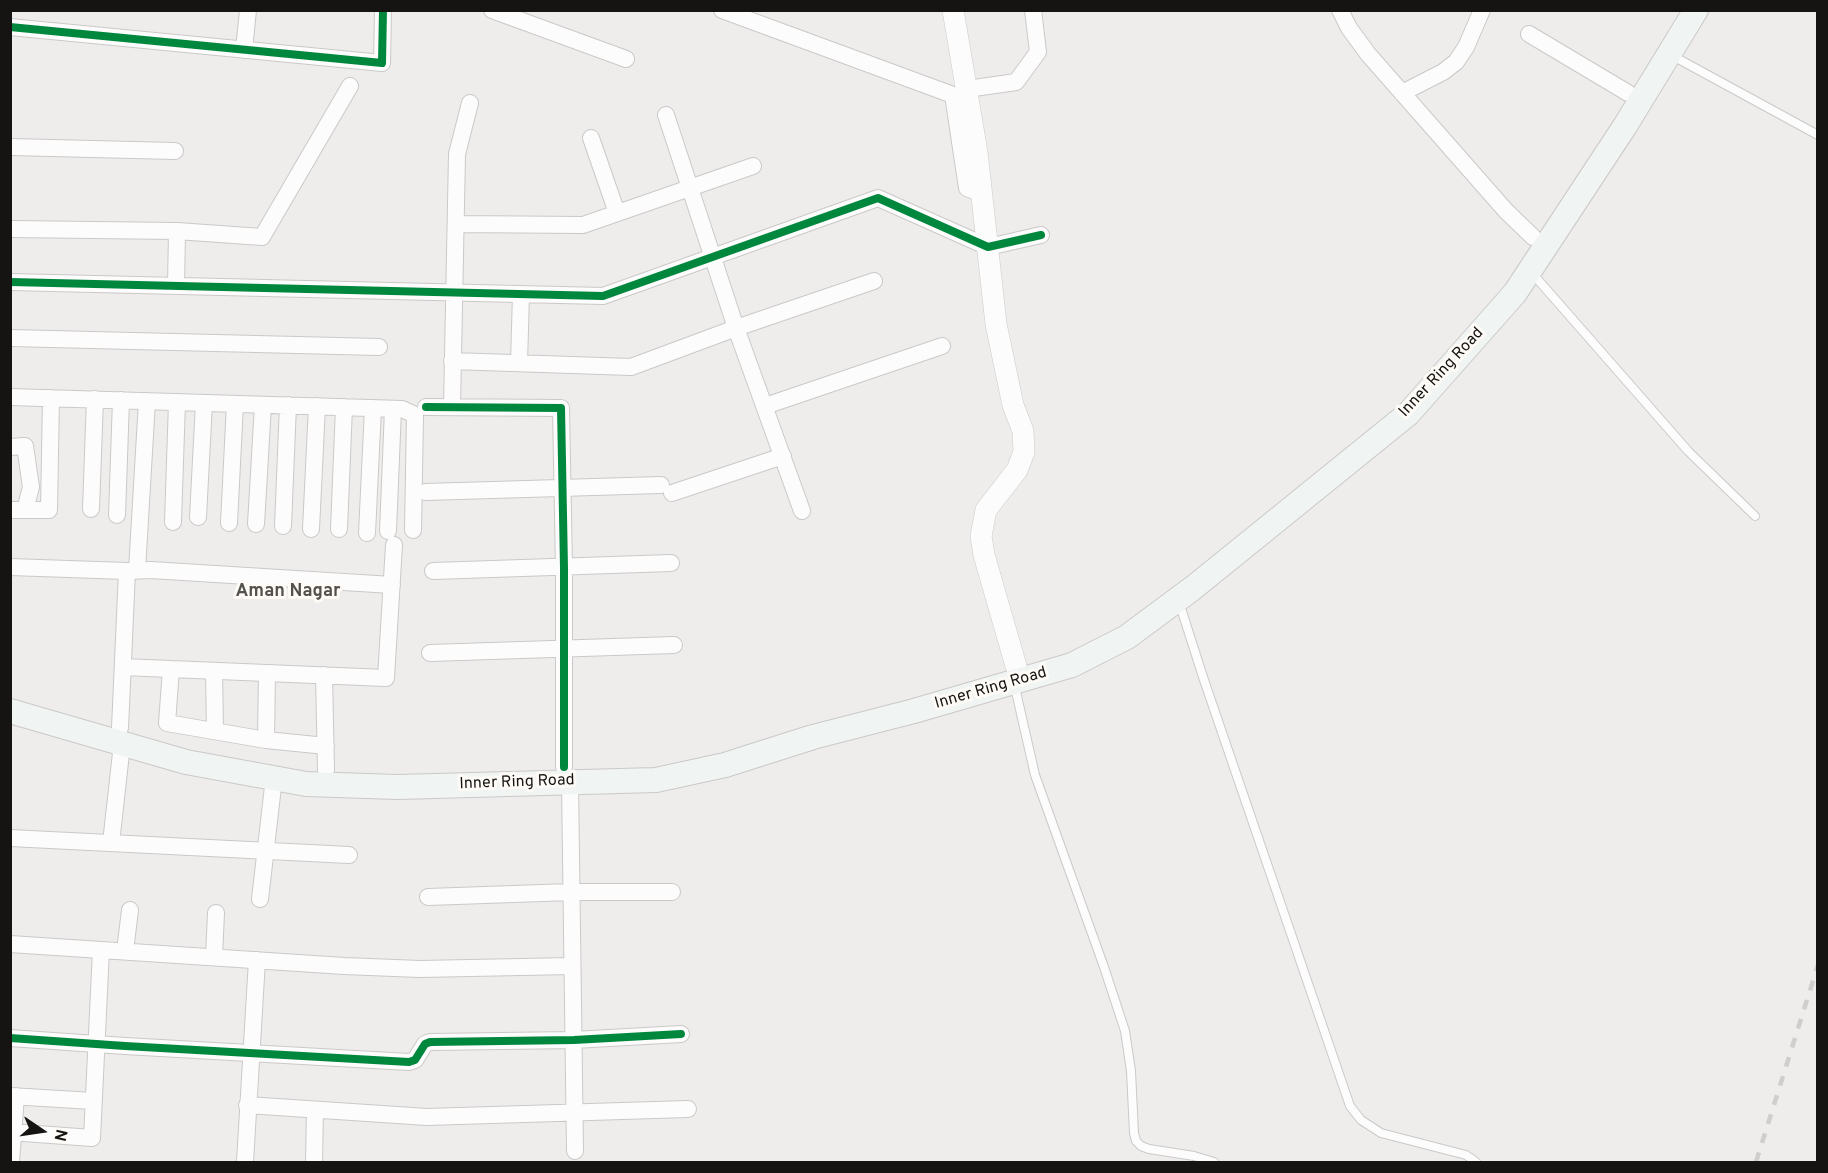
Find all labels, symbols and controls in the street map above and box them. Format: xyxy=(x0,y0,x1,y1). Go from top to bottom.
street label: Inner Ring Road xyxy=(1396,324,1488,422)
district label: Aman Nagar xyxy=(235,581,341,603)
street label: Inner Ring Road xyxy=(933,664,1049,714)
street label: Inner Ring Road xyxy=(459,771,575,795)
north arrow xyxy=(12,1101,72,1161)
text: N xyxy=(49,1127,71,1143)

